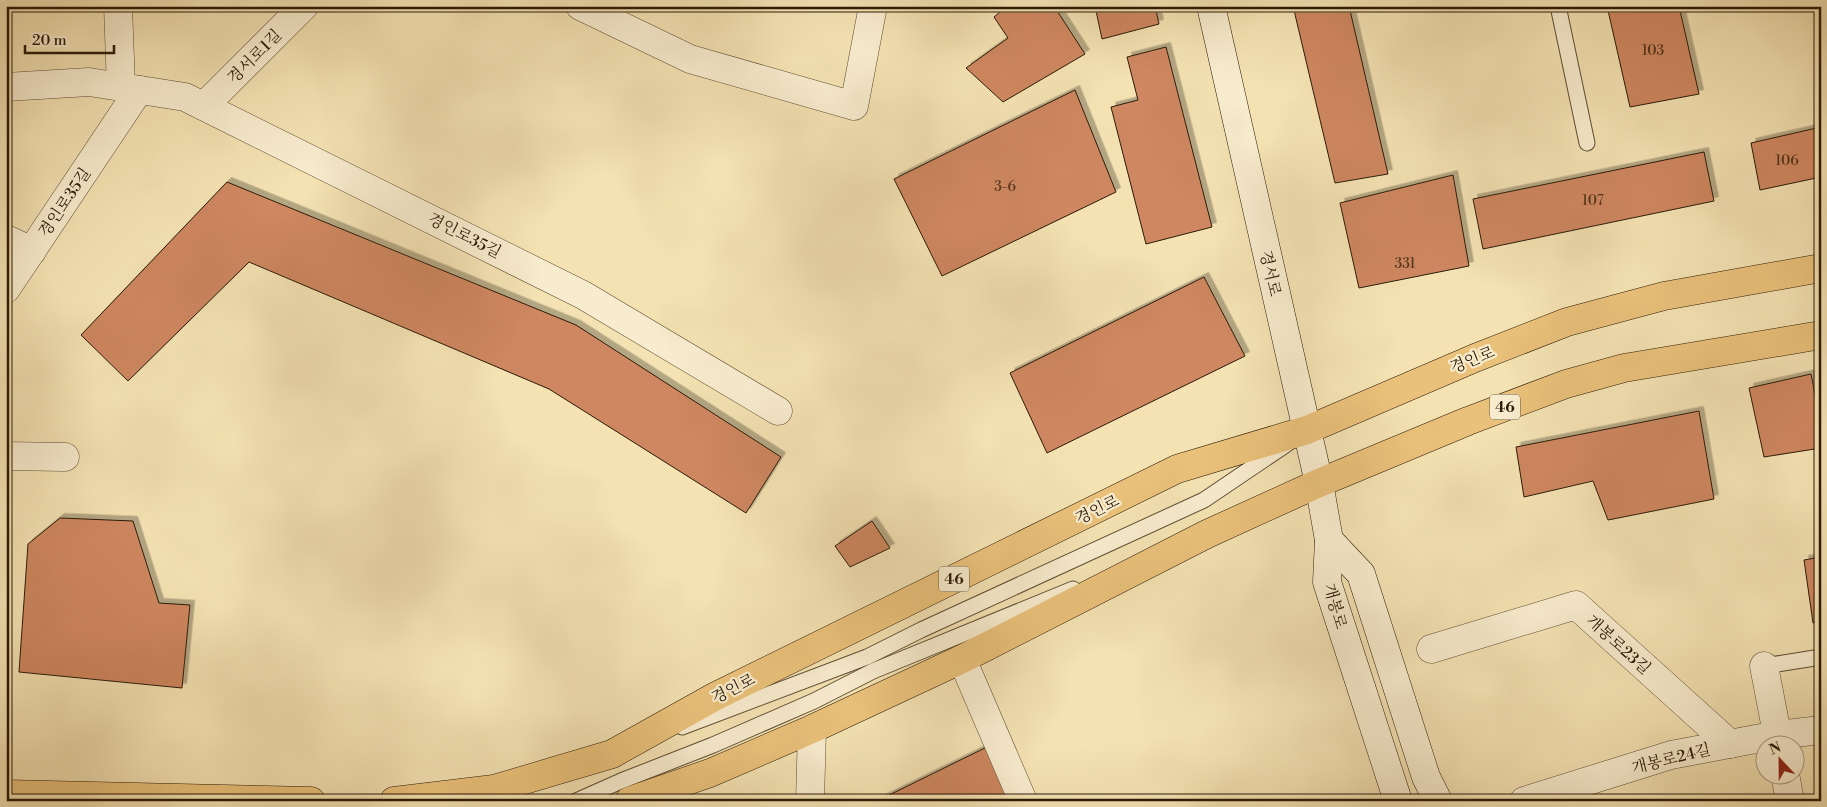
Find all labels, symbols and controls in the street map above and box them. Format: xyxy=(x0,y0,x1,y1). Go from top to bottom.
scale bar xyxy=(25,22,114,54)
street label: 경서로1길 xyxy=(223,25,286,88)
text: 20 m xyxy=(32,31,67,50)
house number: 103 xyxy=(1642,42,1665,60)
house number: 106 xyxy=(1775,152,1799,170)
street label: 경인로35길 xyxy=(34,164,95,241)
house number: 3-6 xyxy=(994,178,1016,196)
house number: 107 xyxy=(1582,192,1604,210)
street label: 경인로35길 xyxy=(425,209,504,263)
street label: 경서로 xyxy=(1255,248,1285,299)
house number: 331 xyxy=(1394,255,1416,273)
street label: 경인로 xyxy=(1447,342,1498,378)
road number: 46 xyxy=(1490,394,1520,420)
street label: 경인로 xyxy=(1072,491,1123,529)
road number: 46 xyxy=(939,566,969,592)
street label: 개봉로 xyxy=(1319,581,1351,632)
street label: 개봉로23길 xyxy=(1582,611,1655,679)
street label: 경인로 xyxy=(708,669,759,708)
north arrow xyxy=(1754,734,1804,784)
text: N xyxy=(1767,738,1784,759)
street label: 개봉로24길 xyxy=(1630,740,1713,778)

